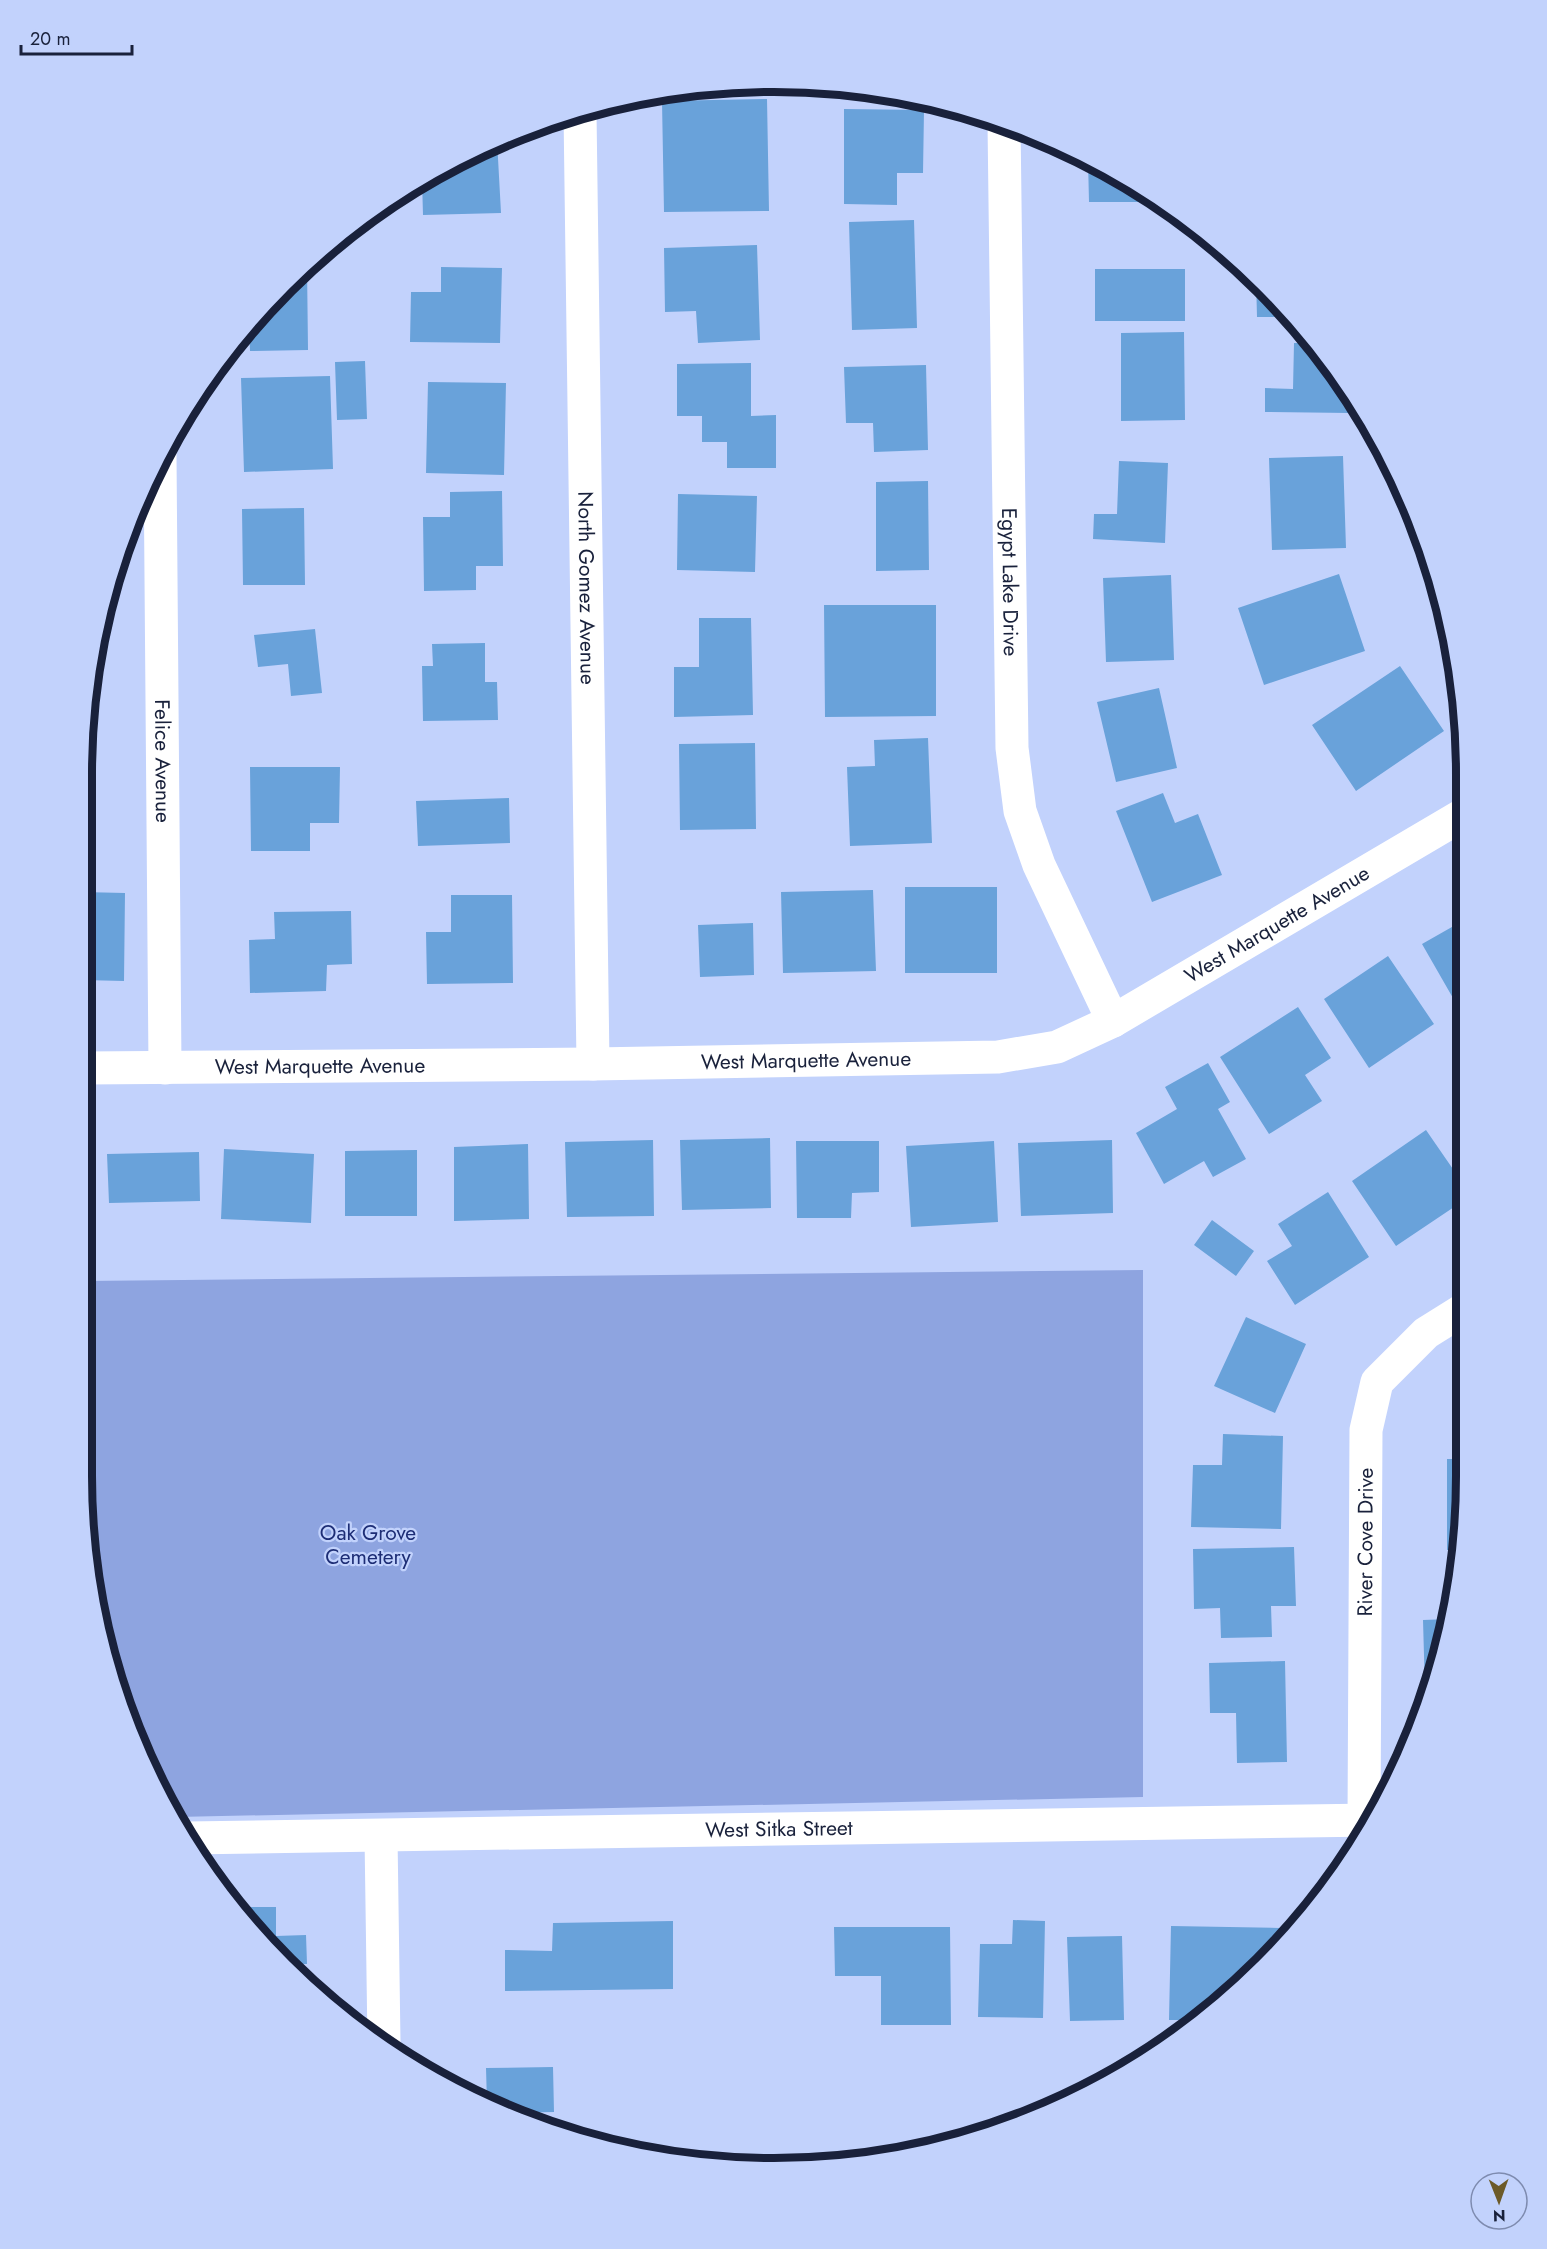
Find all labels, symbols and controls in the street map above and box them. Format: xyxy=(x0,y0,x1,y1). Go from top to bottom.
scale bar xyxy=(21,18,132,56)
text: 20 m xyxy=(30,26,70,52)
street label: North Gomez Avenue xyxy=(570,491,603,685)
street label: Egypt Lake Drive xyxy=(994,508,1026,657)
street label: Felice Avenue xyxy=(147,699,178,823)
street label: West Marquette Avenue xyxy=(1179,858,1375,991)
street label: West Marquette Avenue xyxy=(701,1044,912,1077)
street label: West Marquette Avenue xyxy=(215,1050,425,1082)
street label: River Cove Drive xyxy=(1350,1467,1381,1617)
park label: Oak Grove Cemetery xyxy=(320,1518,416,1572)
street label: West Sitka Street xyxy=(705,1813,853,1845)
north arrow xyxy=(1469,2171,1529,2231)
text: N xyxy=(1493,2204,1506,2227)

